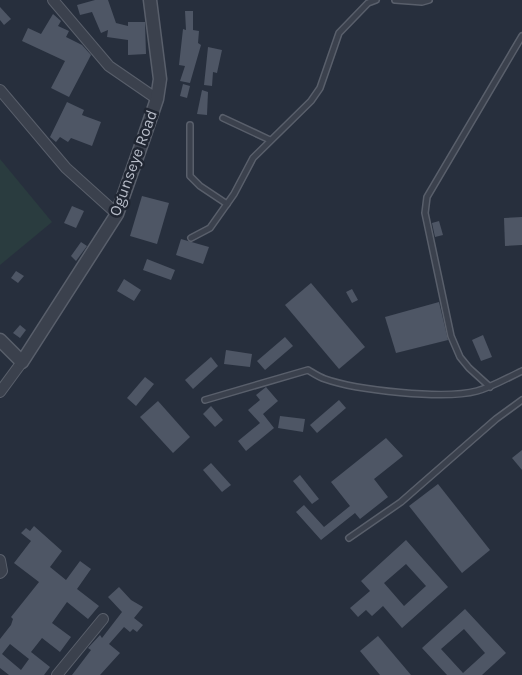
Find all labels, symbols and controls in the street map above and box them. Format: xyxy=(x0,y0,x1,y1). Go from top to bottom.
street label: Ogunseye Road xyxy=(105,107,161,219)

